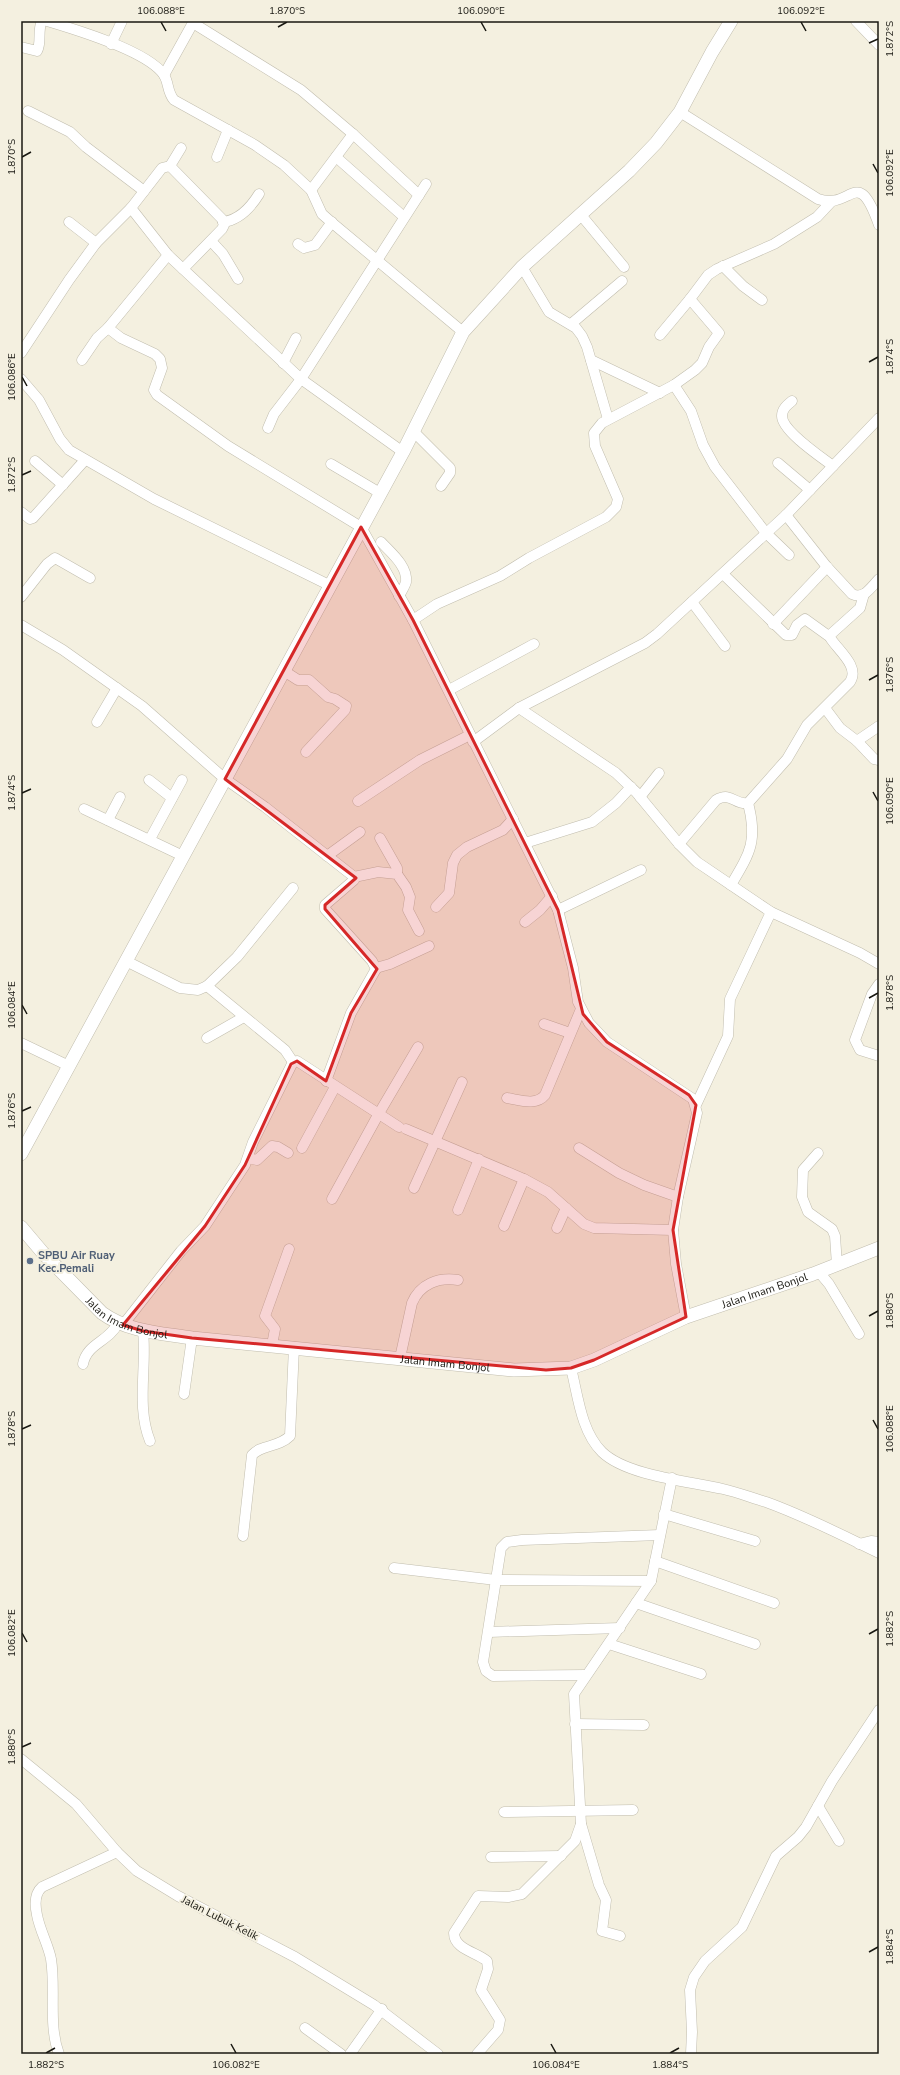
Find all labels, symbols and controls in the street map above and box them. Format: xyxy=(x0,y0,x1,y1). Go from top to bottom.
text: 106.088°E xyxy=(137,4,185,18)
text: 1.870°S xyxy=(269,4,305,18)
text: 106.090°E xyxy=(457,4,505,18)
text: 106.092°E xyxy=(777,4,825,18)
text: 1.872°S xyxy=(883,21,897,57)
text: 1.870°S xyxy=(5,139,19,175)
text: 106.092°E xyxy=(883,149,897,197)
text: 1.874°S xyxy=(883,339,897,375)
text: 106.086°E xyxy=(5,353,19,401)
text: 1.872°S xyxy=(5,457,19,493)
text: 1.876°S xyxy=(883,657,897,693)
text: 1.874°S xyxy=(5,775,19,811)
text: 106.090°E xyxy=(883,777,897,825)
text: 1.878°S xyxy=(883,975,897,1011)
text: 106.084°E xyxy=(5,981,19,1029)
text: 1.876°S xyxy=(5,1093,19,1129)
place label: SPBU Air Ruay Kec.Pemali xyxy=(38,1248,115,1276)
marker: SPBU Air Ruay Kec.Pemali xyxy=(25,1256,35,1266)
street label: Jalan Imam Bonjol xyxy=(719,1269,810,1312)
street label: Jalan Imam Bonjol xyxy=(82,1293,169,1342)
text: 1.880°S xyxy=(883,1293,897,1329)
street label: Jalan Imam Bonjol xyxy=(399,1351,491,1375)
text: 106.088°E xyxy=(883,1405,897,1453)
text: 1.878°S xyxy=(5,1411,19,1447)
text: 106.082°E xyxy=(5,1609,19,1657)
text: 1.882°S xyxy=(883,1611,897,1647)
text: 1.880°S xyxy=(5,1729,19,1765)
street label: Jalan Lubuk Kelik xyxy=(178,1892,261,1944)
text: 1.884°S xyxy=(883,1929,897,1965)
text: 1.882°S xyxy=(28,2058,64,2072)
text: 106.082°E xyxy=(212,2058,260,2072)
text: 106.084°E xyxy=(532,2058,580,2072)
text: 1.884°S xyxy=(652,2058,688,2072)

